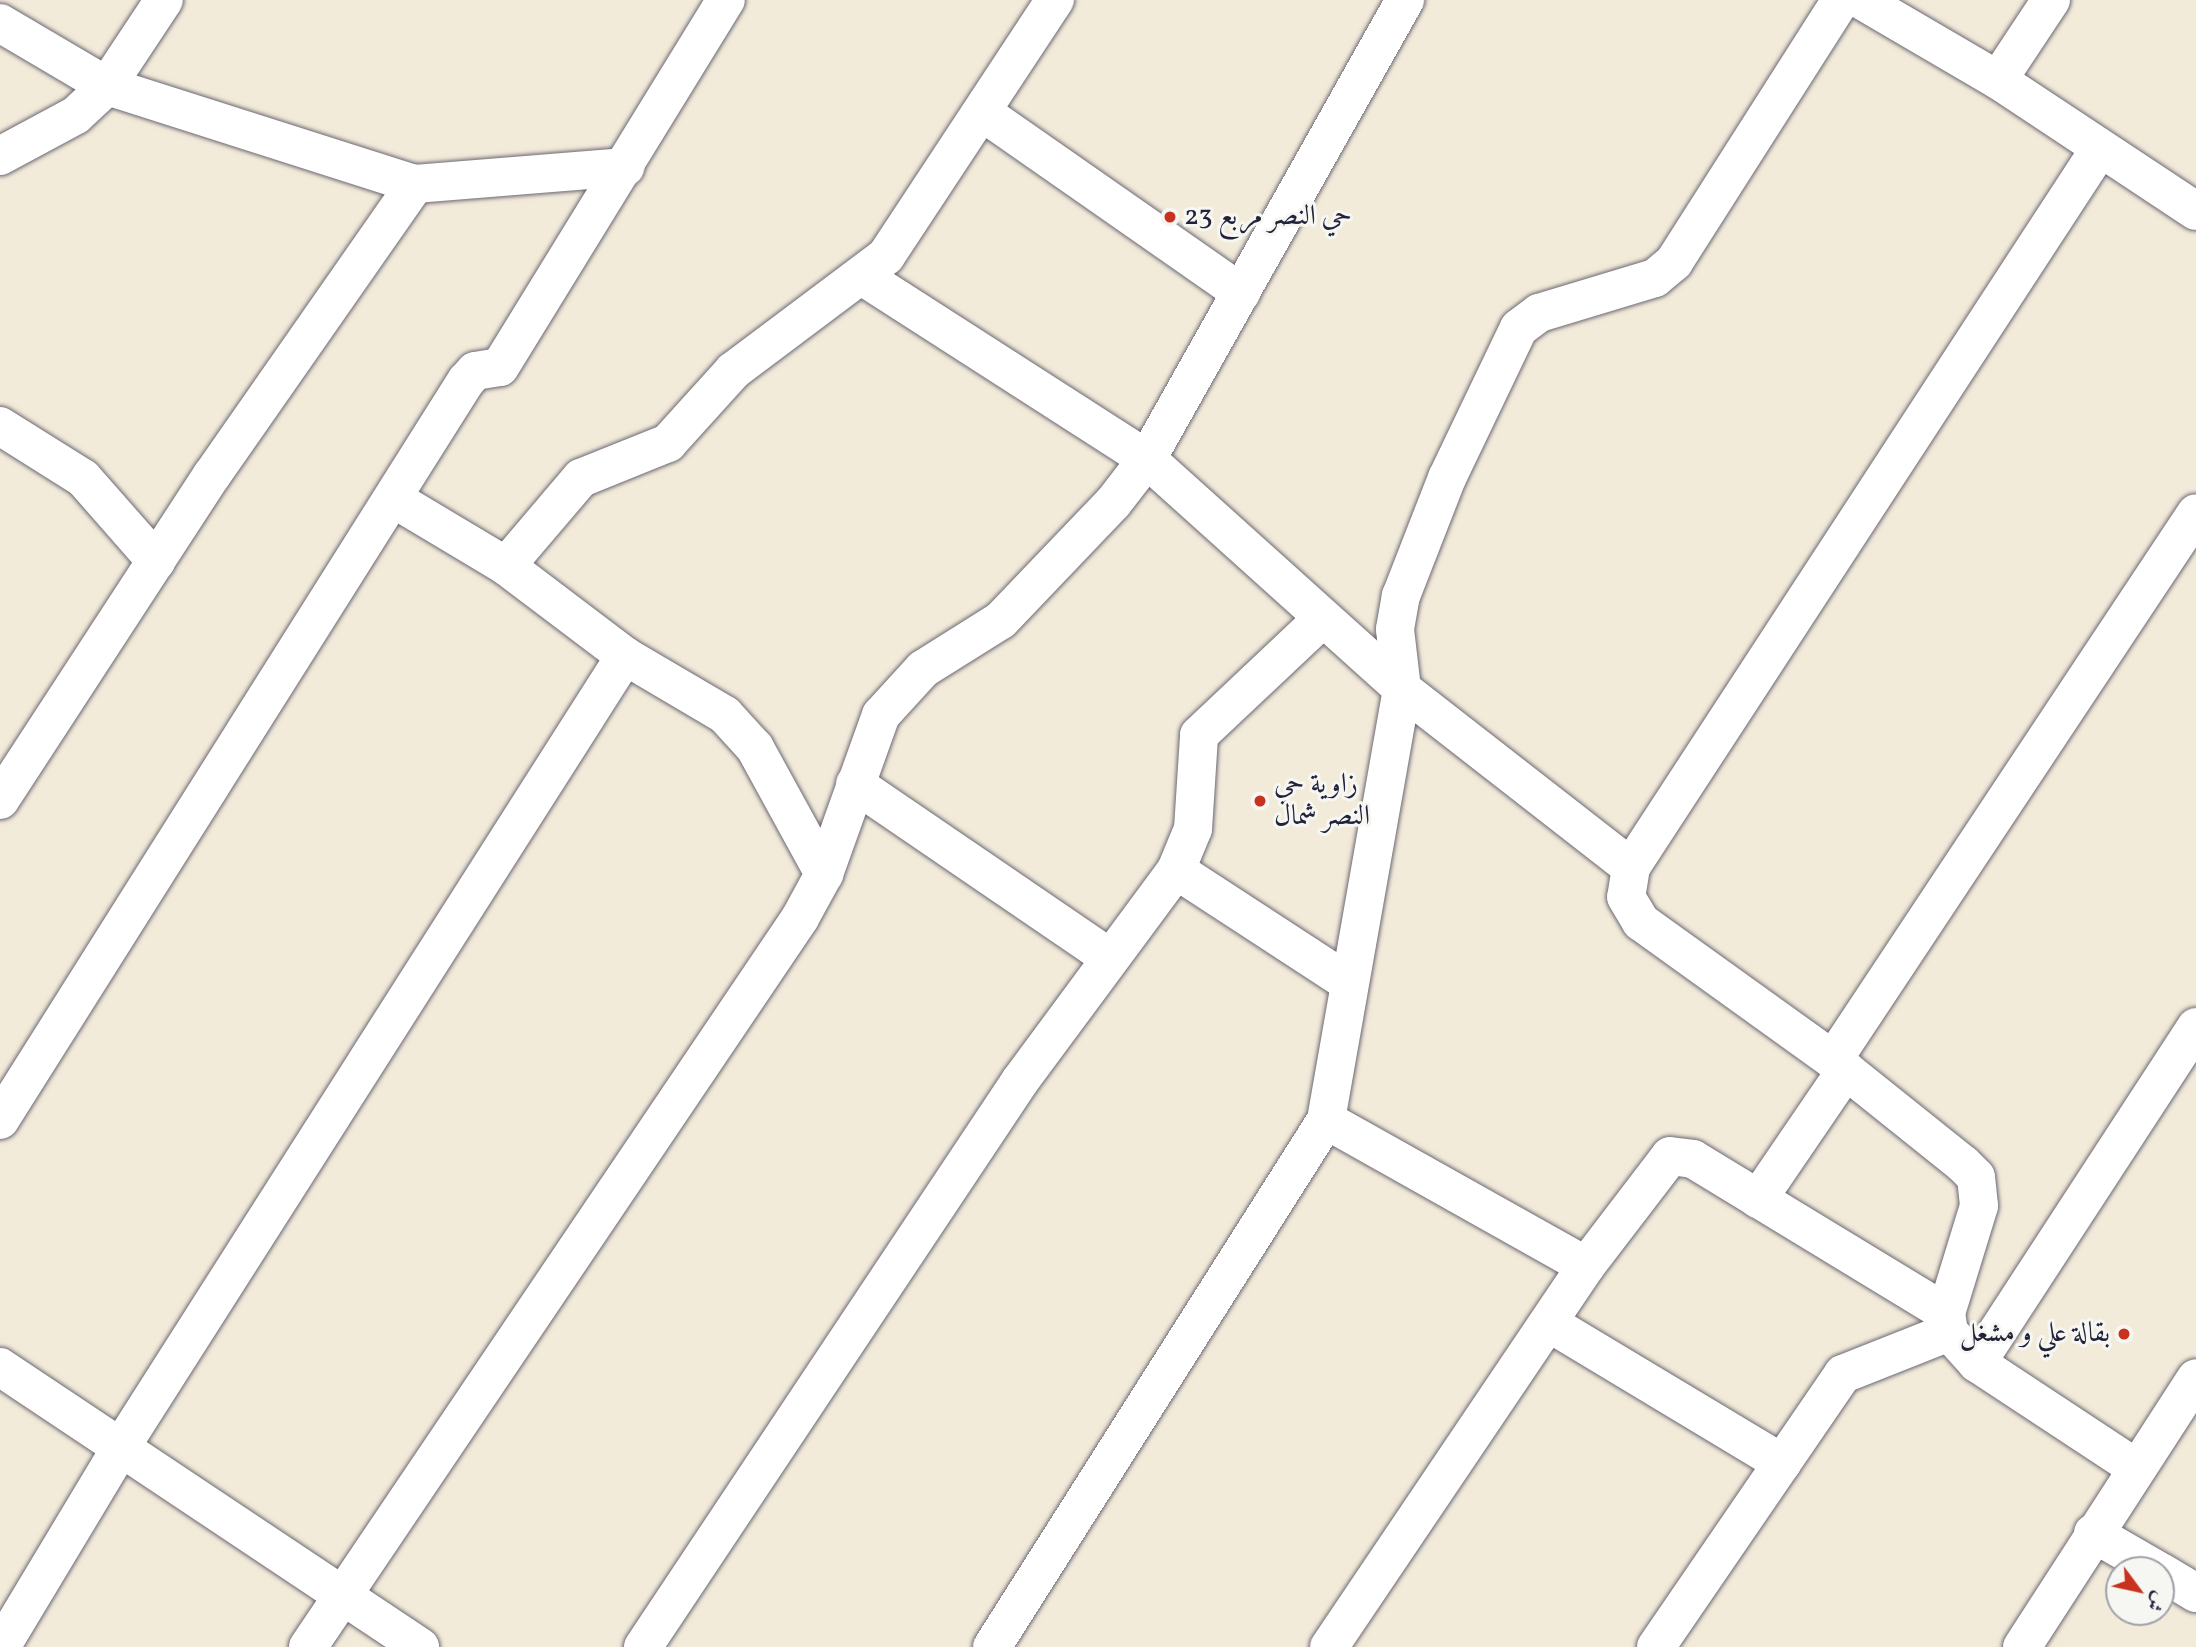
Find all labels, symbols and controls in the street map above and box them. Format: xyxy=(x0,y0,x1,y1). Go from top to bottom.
place label: حي النصر مربع 23 xyxy=(1184,200,1352,234)
marker: حي النصر مربع 23 xyxy=(1162,209,1178,225)
place label: زاوية حي النصر شمال xyxy=(1274,768,1370,834)
marker: زاوية حي النصر شمال xyxy=(1252,793,1268,809)
place label: بقالة علي و مشغل xyxy=(1960,1317,2110,1351)
marker: بقالة علي و مشغل xyxy=(2116,1326,2132,1342)
north arrow xyxy=(2105,1556,2175,1626)
text: ش xyxy=(2140,1586,2172,1616)

